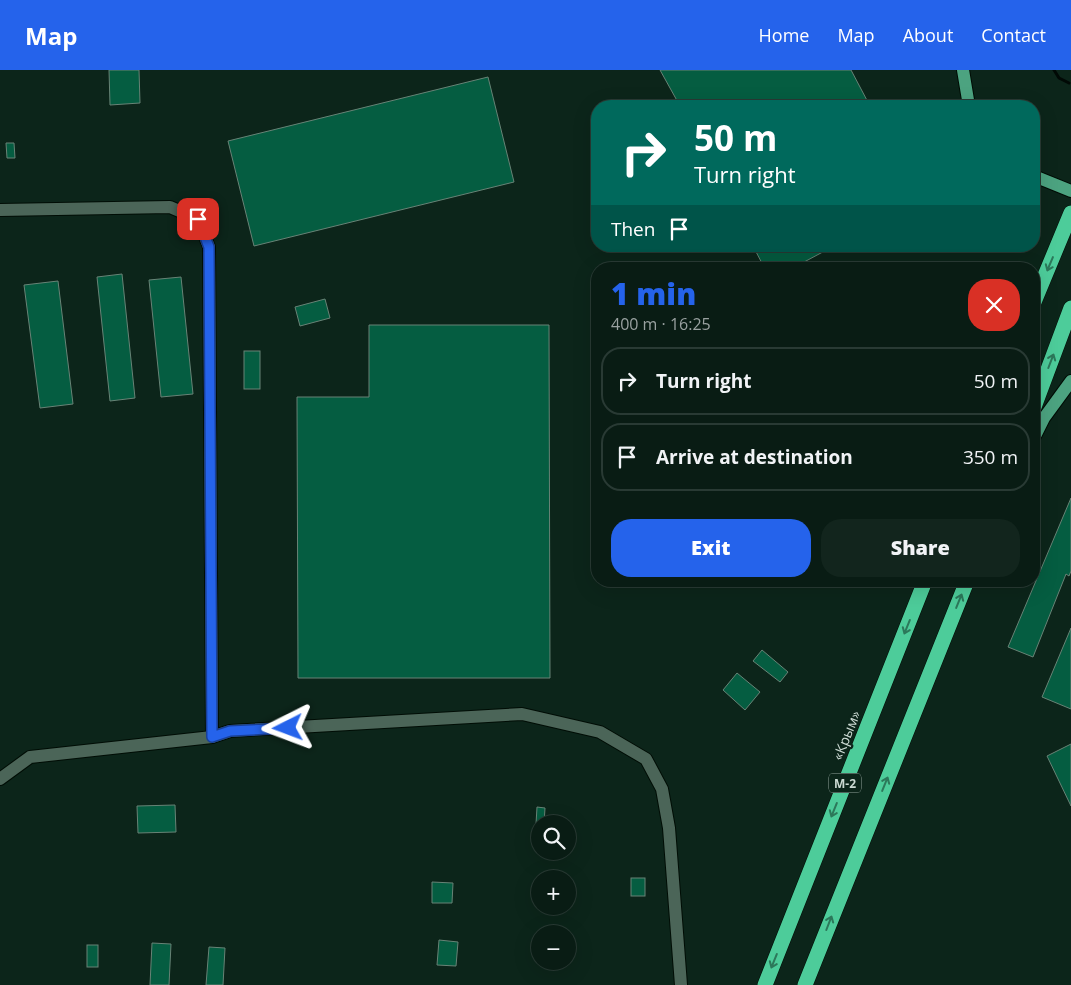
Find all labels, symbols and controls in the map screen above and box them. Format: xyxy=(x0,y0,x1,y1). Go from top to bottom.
text: Map xyxy=(25,19,77,52)
text: Home xyxy=(759,23,809,47)
text: Map xyxy=(837,23,875,47)
text: About xyxy=(903,23,953,47)
text: Contact xyxy=(981,23,1046,47)
text: 50 m xyxy=(694,114,777,161)
icon: right xyxy=(611,120,676,185)
text: Turn right xyxy=(694,159,796,189)
pin xyxy=(177,198,219,240)
icon: arrive xyxy=(184,205,212,233)
icon: arrive xyxy=(665,215,693,243)
text: Then xyxy=(611,216,655,242)
one-way arrow xyxy=(1045,256,1054,271)
text: 1 min xyxy=(611,273,696,314)
button: close xyxy=(968,279,1020,331)
text: 400 m · 16:25 xyxy=(611,313,711,335)
one-way arrow xyxy=(1047,354,1056,370)
icon: right xyxy=(613,367,641,395)
text: Turn right xyxy=(656,368,751,394)
text: 50 m xyxy=(974,368,1018,394)
icon: arrive xyxy=(613,443,641,471)
text: Arrive at destination xyxy=(656,444,853,470)
text: 350 m xyxy=(963,444,1018,470)
button: Exit xyxy=(611,519,811,577)
button: Share xyxy=(821,519,1020,577)
one-way arrow xyxy=(955,594,964,609)
one-way arrow xyxy=(902,618,911,634)
position arrow xyxy=(261,701,313,753)
street label: «Крым» xyxy=(827,707,865,763)
road number: М-2 xyxy=(829,774,861,792)
one-way arrow xyxy=(881,777,890,792)
one-way arrow xyxy=(829,802,838,817)
map controls xyxy=(531,815,576,970)
button: search xyxy=(531,815,576,860)
button: + xyxy=(531,870,576,915)
one-way arrow xyxy=(825,916,834,932)
button: − xyxy=(531,925,576,970)
one-way arrow xyxy=(769,953,779,968)

